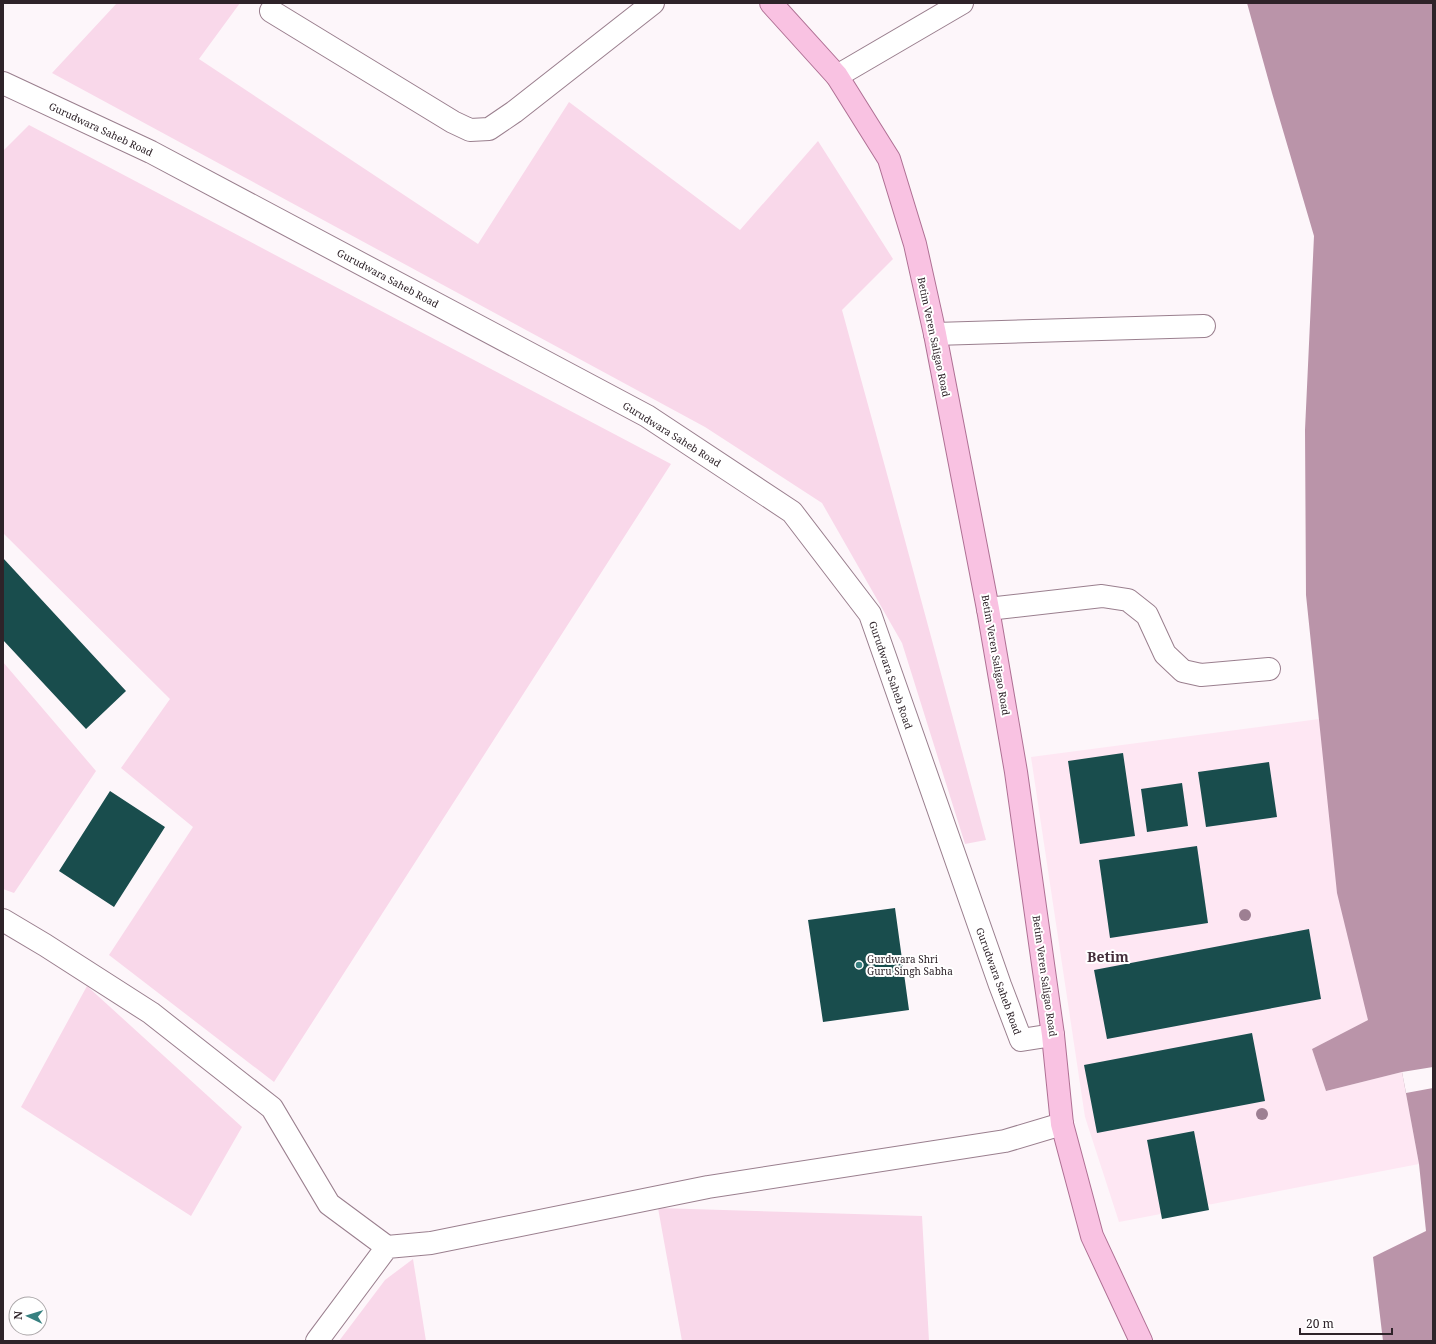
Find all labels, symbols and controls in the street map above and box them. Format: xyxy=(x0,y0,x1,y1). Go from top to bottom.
street label: Gurudwara Saheb Road xyxy=(47,99,155,159)
street label: Gurudwara Saheb Road xyxy=(335,245,441,311)
street label: Betim Veren Saligao Road xyxy=(914,276,954,398)
street label: Gurudwara Saheb Road xyxy=(620,398,724,470)
street label: Betim Veren Saligao Road xyxy=(979,594,1013,716)
street label: Gurudwara Saheb Road xyxy=(866,619,916,731)
street label: Betim Veren Saligao Road xyxy=(1030,915,1060,1037)
street label: Gurudwara Saheb Road xyxy=(973,925,1025,1037)
district label: Betim xyxy=(1087,947,1129,966)
place label: Gurdwara Shri Guru Singh Sabha xyxy=(867,952,953,978)
marker: Gurdwara Shri Guru Singh Sabha xyxy=(854,960,864,970)
north arrow xyxy=(8,1296,48,1336)
text: N xyxy=(10,1310,25,1320)
scale bar xyxy=(1300,1310,1392,1336)
text: 20 m xyxy=(1306,1315,1334,1332)

